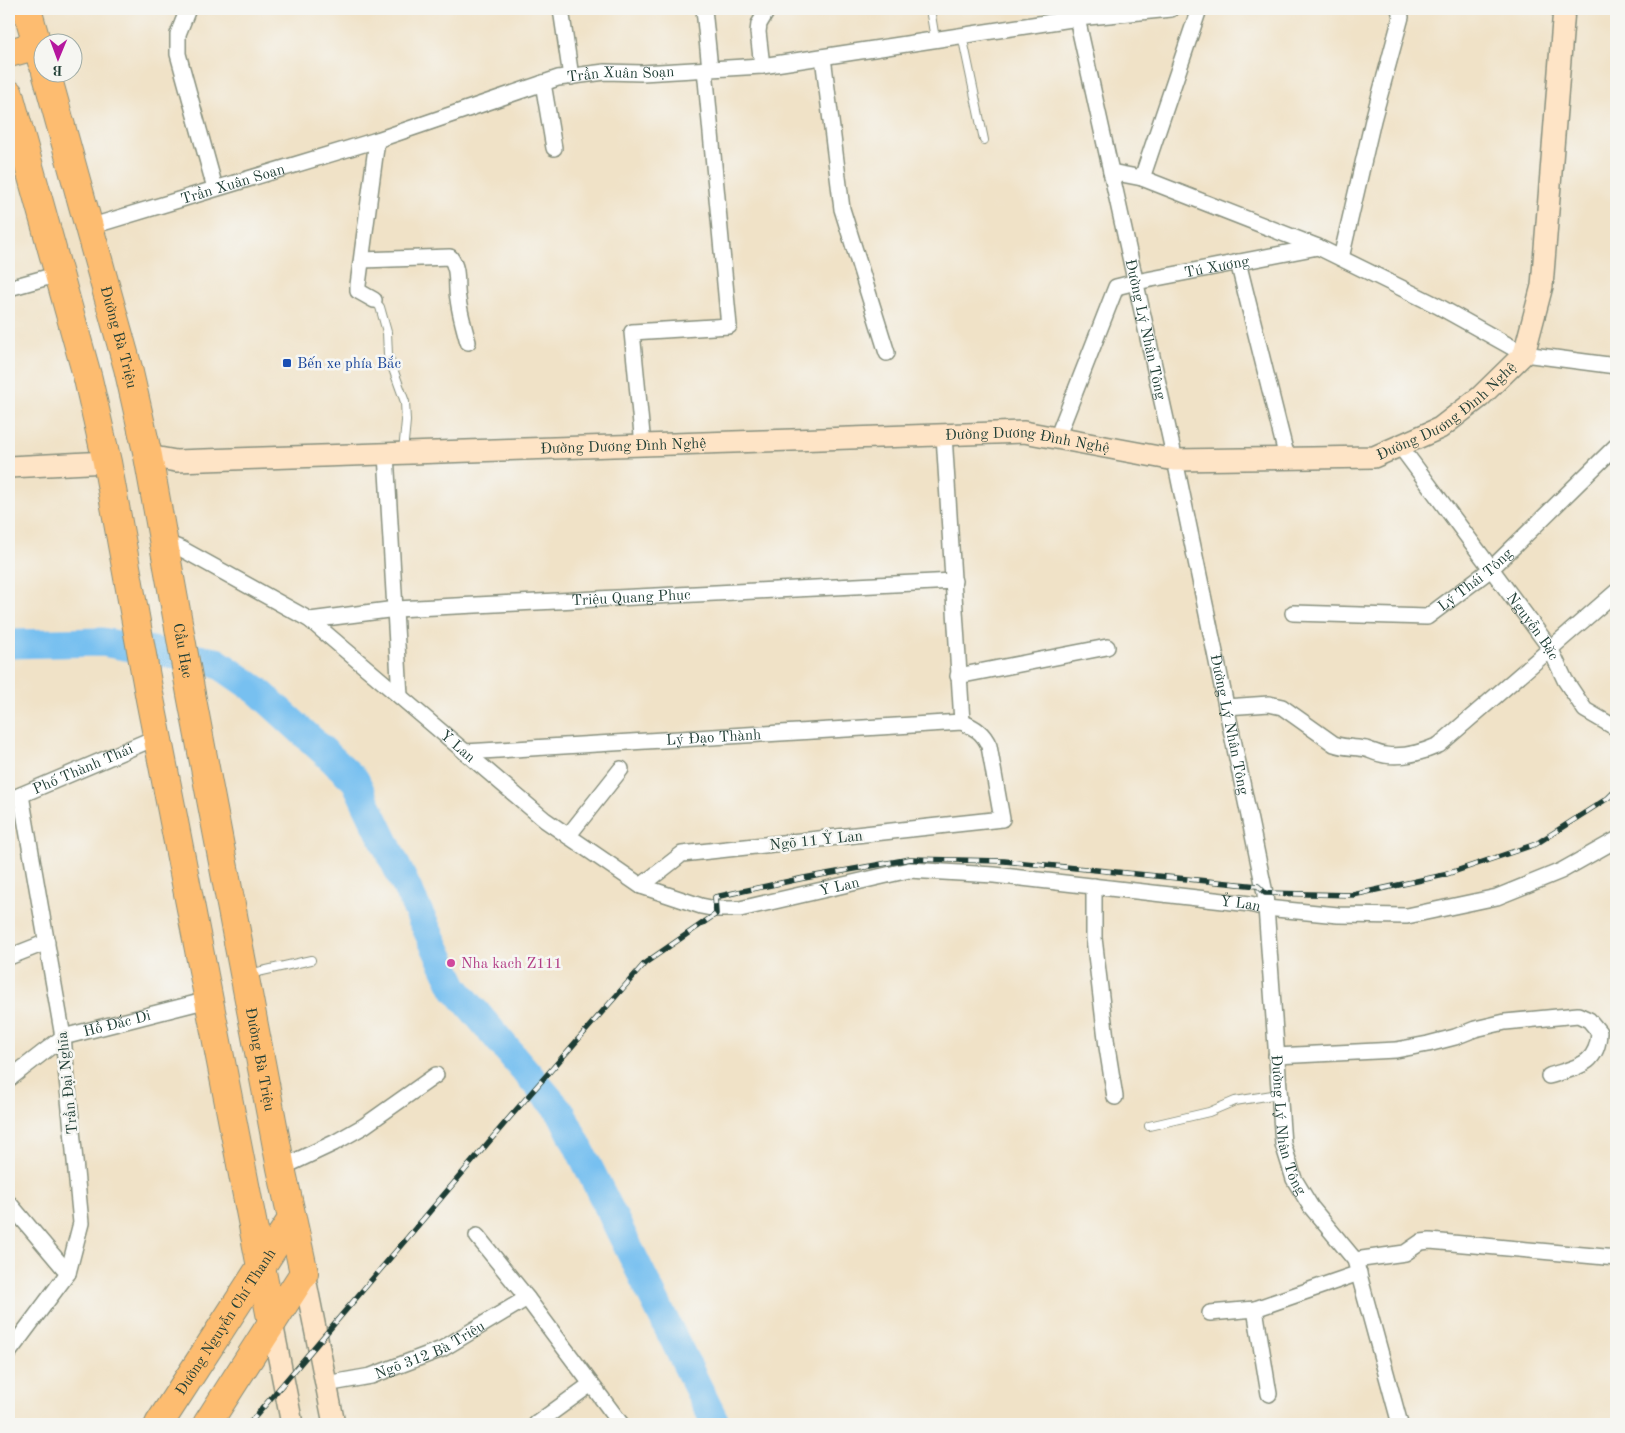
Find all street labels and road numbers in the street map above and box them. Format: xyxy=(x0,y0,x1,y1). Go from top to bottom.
street label: Trần Xuân Soạn xyxy=(566,65,675,86)
street label: Trần Xuân Soạn xyxy=(179,162,287,208)
street label: Tú Xương xyxy=(1183,254,1251,282)
street label: Đường Lý Nhân Tông xyxy=(1122,258,1167,401)
street label: Đường Bà Triệu xyxy=(97,285,138,390)
street label: Đường Dương Đình Nghệ xyxy=(1375,360,1520,464)
street label: Đường Dương Đình Nghệ xyxy=(945,426,1111,457)
street label: Đường Dương Đình Nghệ xyxy=(540,437,707,458)
street label: Lý Thái Tông xyxy=(1436,546,1516,615)
street label: Triệu Quang Phục xyxy=(571,588,692,609)
street label: Nguyễn Bặc xyxy=(1503,591,1561,663)
street label: Cầu Hạc xyxy=(169,622,194,680)
street label: Đường Lý Nhân Tông xyxy=(1207,653,1250,796)
street label: Ỷ Lan xyxy=(437,725,477,766)
street label: Lý Đạo Thành xyxy=(666,728,762,749)
street label: Phố Thành Thái xyxy=(31,742,135,798)
street label: Ngõ 11 Ỷ Lan xyxy=(768,825,863,854)
street label: Ỷ Lan xyxy=(817,876,861,899)
street label: Ỷ Lan xyxy=(1219,891,1262,915)
street label: Đường Bà Triệu xyxy=(242,1006,276,1113)
street label: Hồ Đắc Di xyxy=(82,1009,152,1041)
street label: Trần Đại Nghĩa xyxy=(54,1030,81,1135)
street label: Đường Lý Nhân Tông xyxy=(1268,1054,1308,1198)
street label: Đường Nguyễn Chí Thanh xyxy=(174,1247,280,1398)
street label: Ngõ 312 Bà Triệu xyxy=(373,1319,488,1383)

